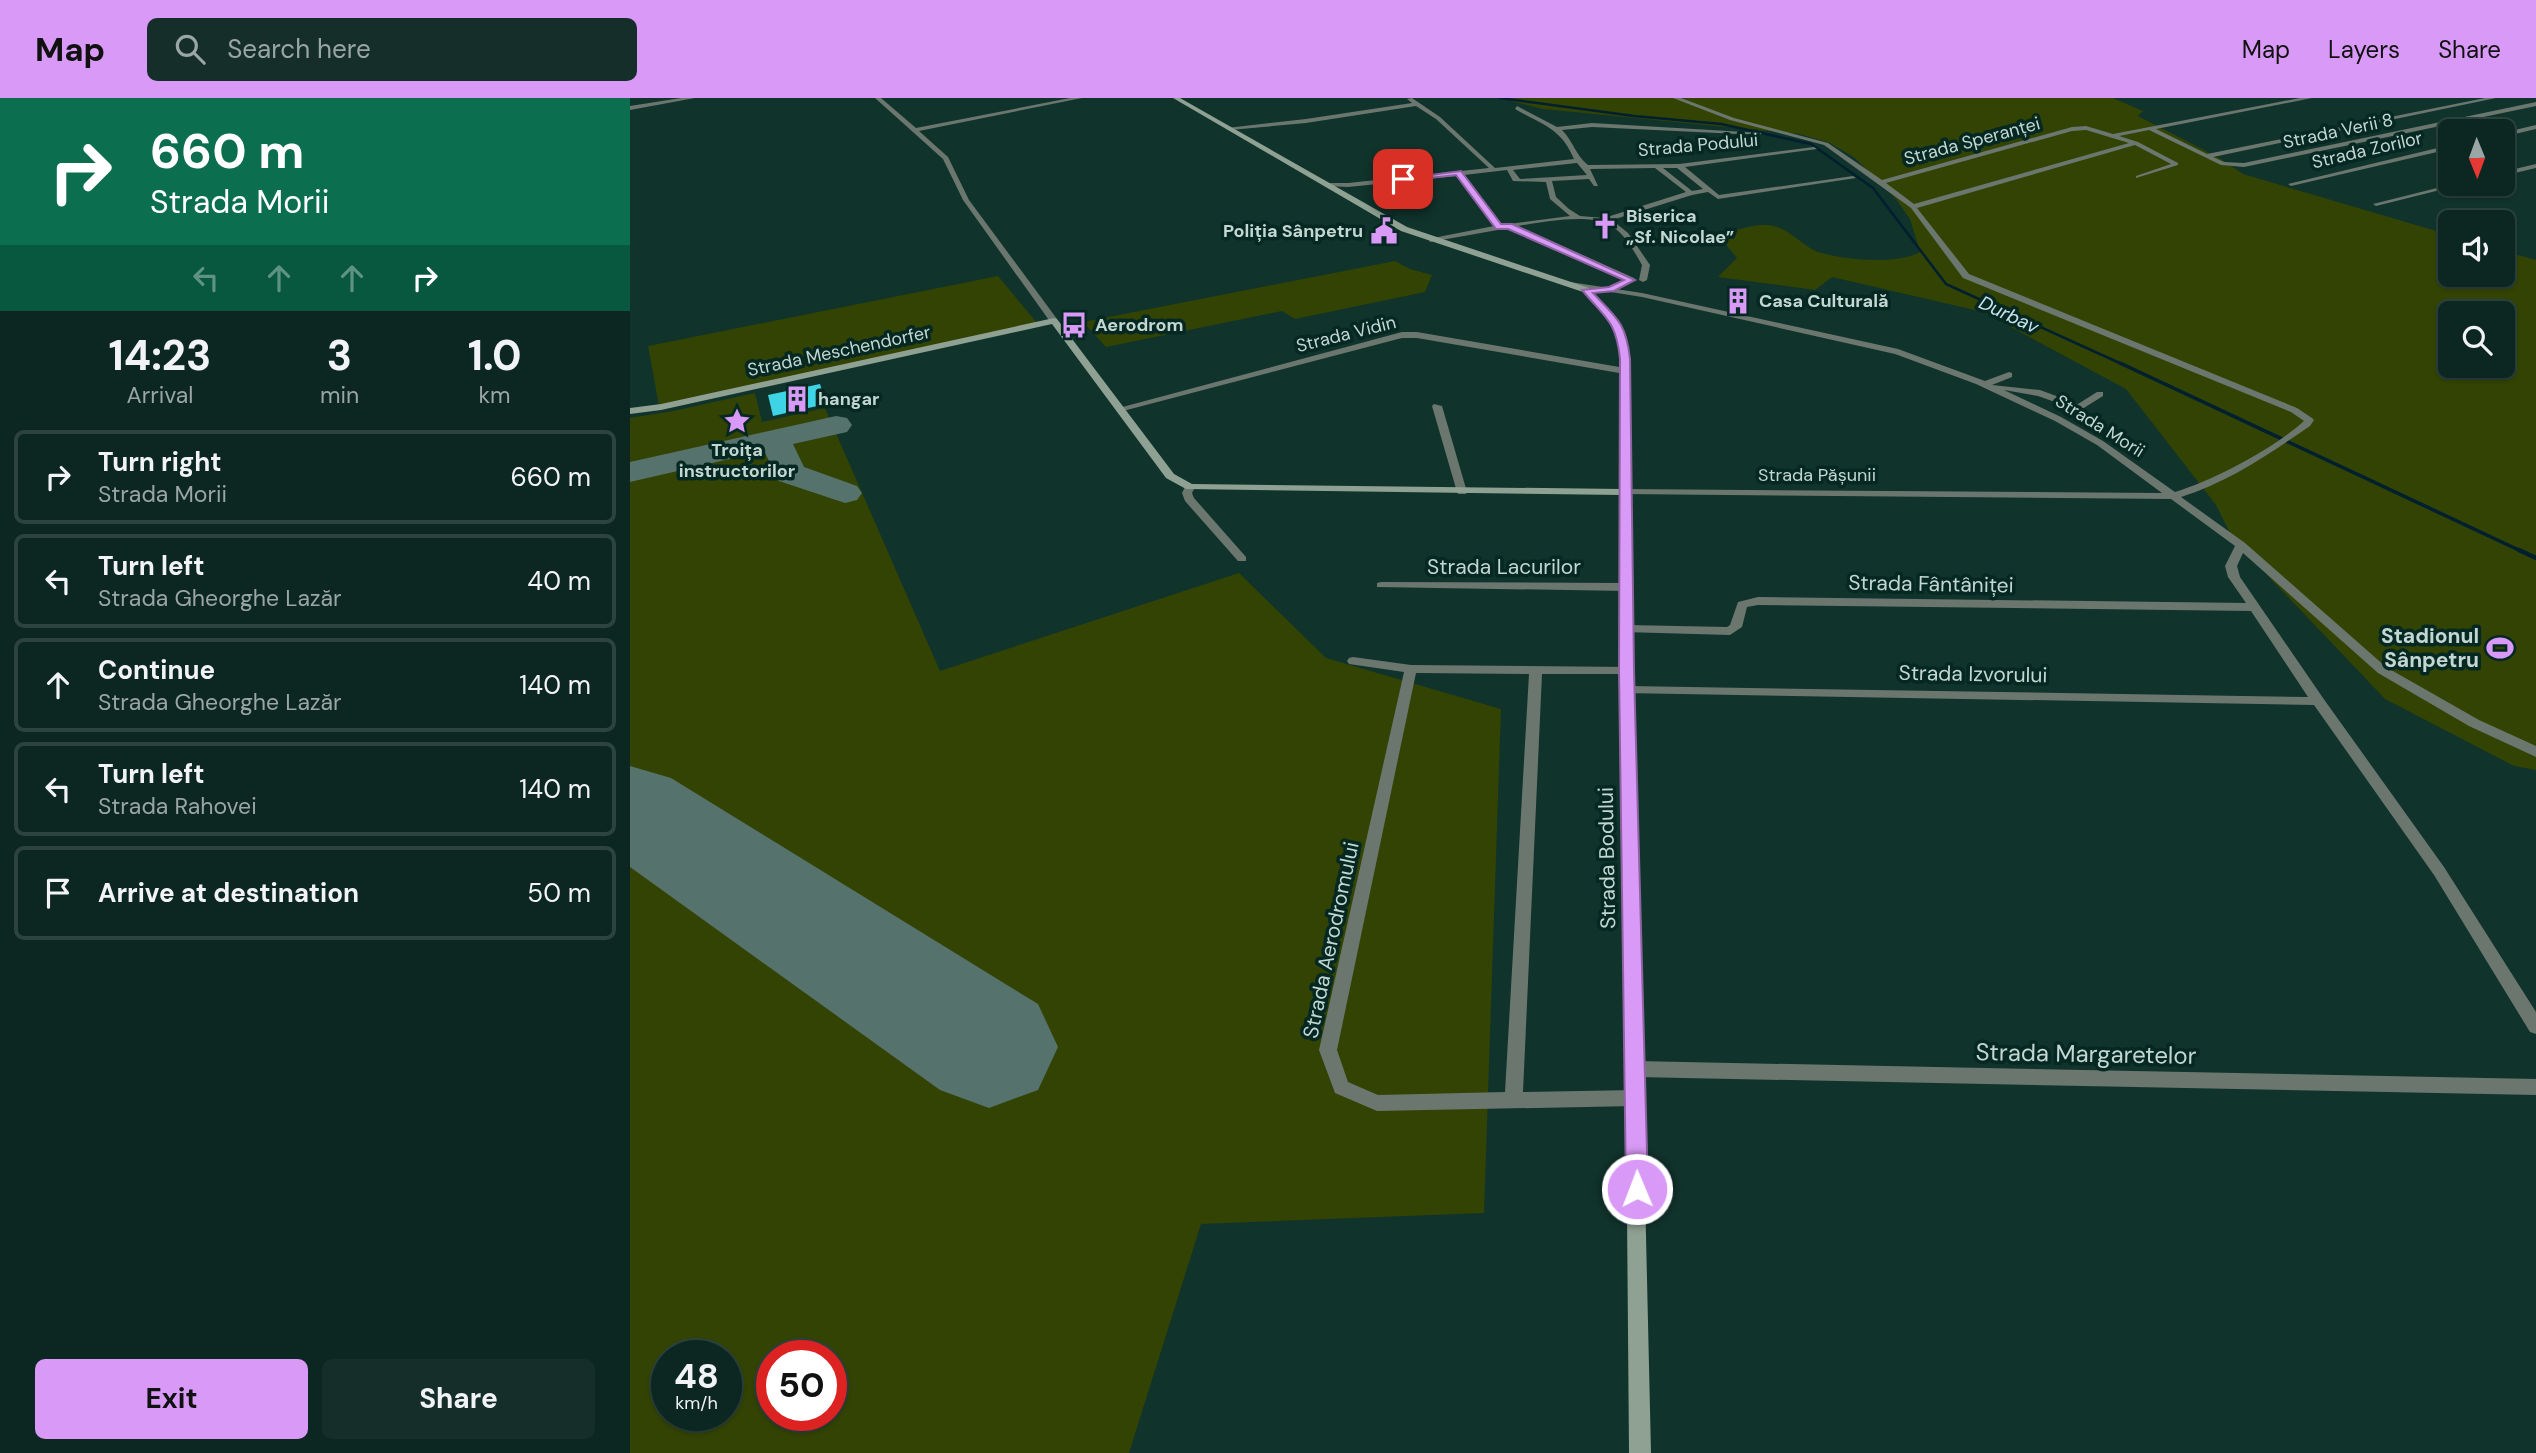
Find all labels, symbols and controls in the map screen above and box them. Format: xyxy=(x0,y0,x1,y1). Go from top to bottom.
search box xyxy=(147,18,637,81)
text: Map xyxy=(35,28,105,71)
icon: search xyxy=(171,30,209,68)
text: Search here xyxy=(227,32,371,66)
text: Map xyxy=(2242,34,2290,65)
text: Layers xyxy=(2328,34,2400,65)
text: Share xyxy=(2438,34,2501,65)
street label: Strada Verii 8 xyxy=(2281,108,2395,154)
street label: Strada Speranței xyxy=(1901,111,2043,171)
text: 660 m xyxy=(150,119,304,183)
north arrow xyxy=(2438,119,2515,196)
map controls xyxy=(2438,119,2515,378)
icon: right xyxy=(35,126,126,217)
street label: Strada Zorilor xyxy=(2309,126,2425,174)
street label: Strada Podului xyxy=(1637,128,1759,162)
pin xyxy=(1373,149,1433,209)
icon: arrive xyxy=(1384,160,1422,198)
text: Strada Morii xyxy=(150,181,329,223)
place label: Biserica „Sf. Nicolae” xyxy=(1626,204,1734,249)
button: sound xyxy=(2438,210,2515,287)
church icon: Biserica „Sf. Nicolae” xyxy=(1590,211,1620,241)
public building icon: Poliția Sânpetru xyxy=(1369,216,1399,246)
place label: Poliția Sânpetru xyxy=(1223,219,1363,243)
icon: left xyxy=(187,259,225,297)
icon: ahead xyxy=(260,259,298,297)
icon: ahead xyxy=(333,259,371,297)
icon: right xyxy=(406,259,444,297)
building icon: Casa Culturală xyxy=(1723,286,1753,316)
place label: Casa Culturală xyxy=(1759,289,1889,313)
water label: Durbav xyxy=(1975,290,2043,339)
button: search xyxy=(2438,301,2515,378)
bus stop icon: Aerodrom xyxy=(1059,310,1089,340)
street label: Strada Vidin xyxy=(1294,310,1398,358)
place label: Aerodrom xyxy=(1095,313,1183,337)
street label: Strada Meschendorfer xyxy=(745,320,933,382)
text: 14:23 xyxy=(109,328,211,383)
text: 3 xyxy=(327,328,352,383)
text: 1.0 xyxy=(468,328,521,383)
text: Arrival xyxy=(126,380,193,410)
text: min xyxy=(320,380,359,410)
text: km xyxy=(479,380,511,410)
building icon: hangar xyxy=(782,384,812,414)
place label: hangar xyxy=(818,387,879,411)
street label: Strada Morii xyxy=(2051,389,2149,463)
place icon: Troița instructorilor xyxy=(722,406,752,436)
place label: Troița instructorilor xyxy=(679,438,795,483)
text: Turn right xyxy=(98,445,222,479)
icon: right xyxy=(39,458,77,496)
text: 660 m xyxy=(510,460,591,494)
street label: Strada Pășunii xyxy=(1758,463,1876,487)
text: Strada Morii xyxy=(98,479,227,509)
text: Turn left xyxy=(98,549,205,583)
street label: Strada Lacurilor xyxy=(1427,553,1581,581)
icon: left xyxy=(39,562,77,600)
text: 40 m xyxy=(527,564,591,598)
street label: Strada Fântâniței xyxy=(1848,569,2014,599)
text: Strada Gheorghe Lazăr xyxy=(98,583,341,613)
place label: Stadionul Sânpetru xyxy=(2381,622,2479,674)
sports icon: Stadionul Sânpetru xyxy=(2485,633,2515,663)
text: Continue xyxy=(98,653,215,687)
street label: Strada Izvorului xyxy=(1898,659,2048,689)
icon: ahead xyxy=(39,666,77,704)
text: 140 m xyxy=(519,668,591,702)
text: Strada Gheorghe Lazăr xyxy=(98,687,341,717)
text: Turn left xyxy=(98,757,205,791)
icon: left xyxy=(39,770,77,808)
text: 140 m xyxy=(519,772,591,806)
street label: Strada Bodului xyxy=(1592,787,1622,929)
text: Strada Rahovei xyxy=(98,791,257,821)
street label: Strada Aerodromului xyxy=(1296,839,1366,1041)
icon: arrive xyxy=(39,874,77,912)
text: Arrive at destination xyxy=(98,876,359,910)
text: 50 m xyxy=(527,876,591,910)
street label: Strada Margaretelor xyxy=(1975,1036,2197,1071)
position arrow xyxy=(1600,1152,1674,1226)
speed limit sign: 50 xyxy=(756,1340,847,1431)
text: 48 xyxy=(674,1353,719,1399)
button: Exit xyxy=(35,1359,308,1439)
button: Share xyxy=(322,1359,595,1439)
text: km/h xyxy=(675,1391,718,1415)

